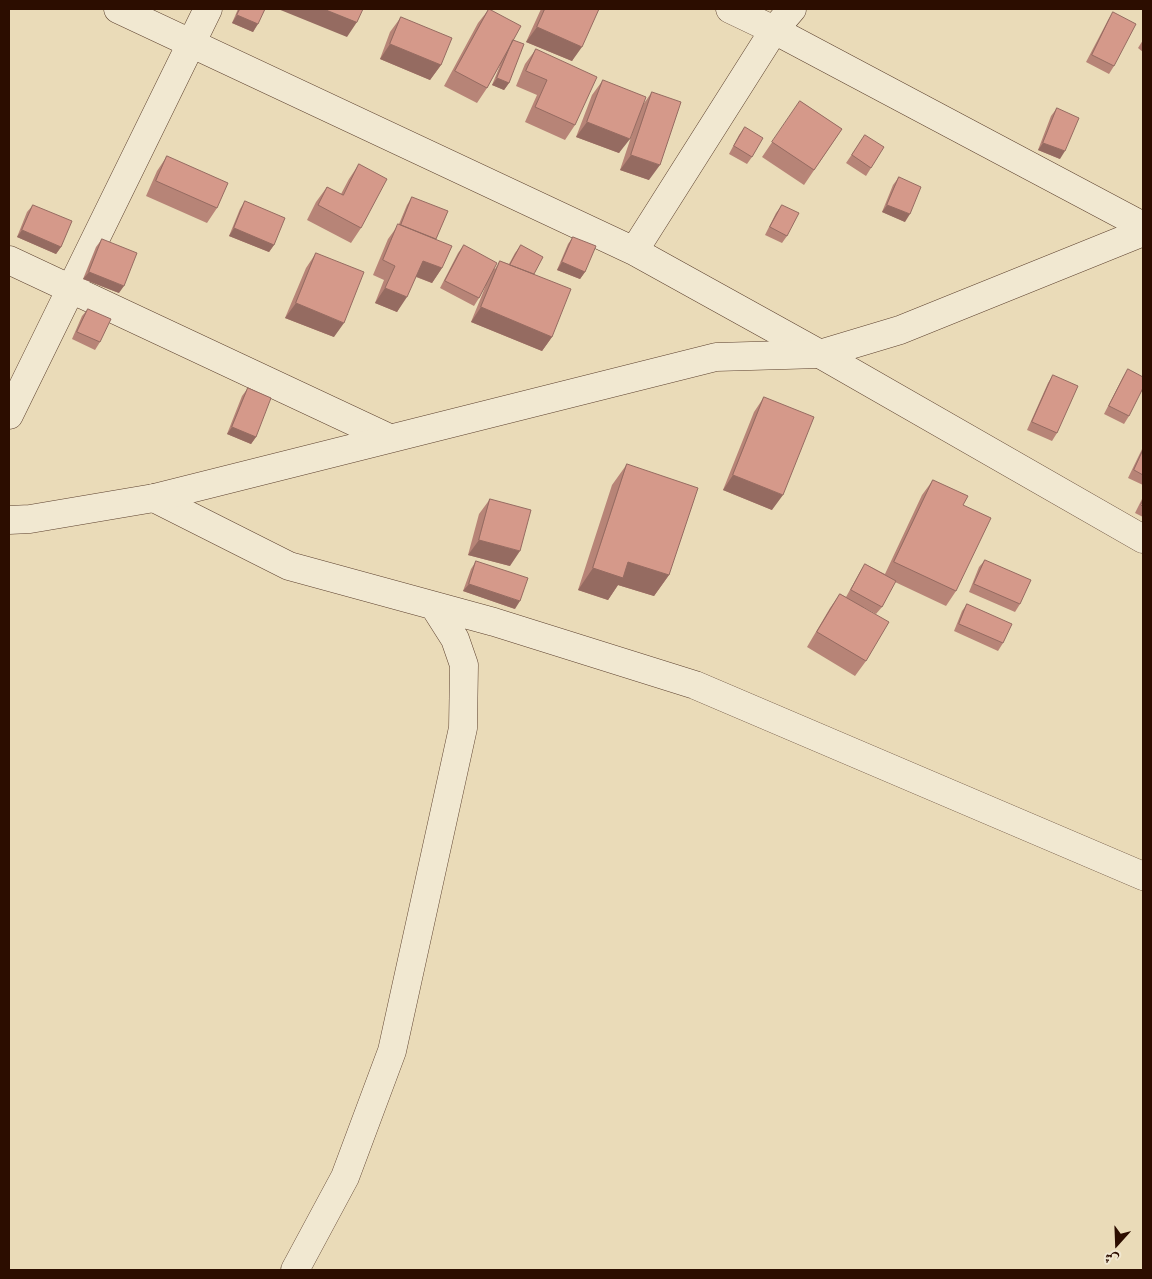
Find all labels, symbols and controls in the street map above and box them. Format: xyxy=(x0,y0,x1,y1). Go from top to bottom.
north arrow xyxy=(1092,1219,1142,1269)
text: ش xyxy=(1102,1248,1121,1269)

